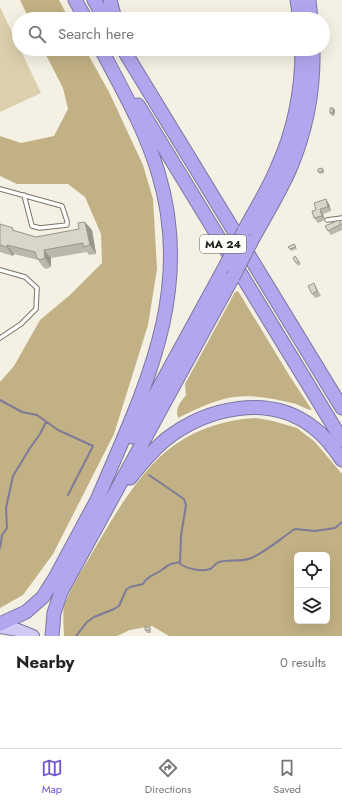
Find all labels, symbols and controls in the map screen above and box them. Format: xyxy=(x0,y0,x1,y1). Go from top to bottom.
search box xyxy=(12,12,330,56)
icon: search xyxy=(26,23,48,45)
text: Search here xyxy=(58,23,134,45)
road number: MA 24 xyxy=(200,235,246,253)
map controls xyxy=(294,552,330,624)
button: locate xyxy=(294,552,330,588)
button: layers xyxy=(294,588,330,624)
text: Nearby xyxy=(16,650,74,674)
text: 0 results xyxy=(280,653,326,672)
tab: Map xyxy=(41,757,63,797)
tab: Directions xyxy=(145,757,191,797)
tab: Saved xyxy=(273,757,301,797)

